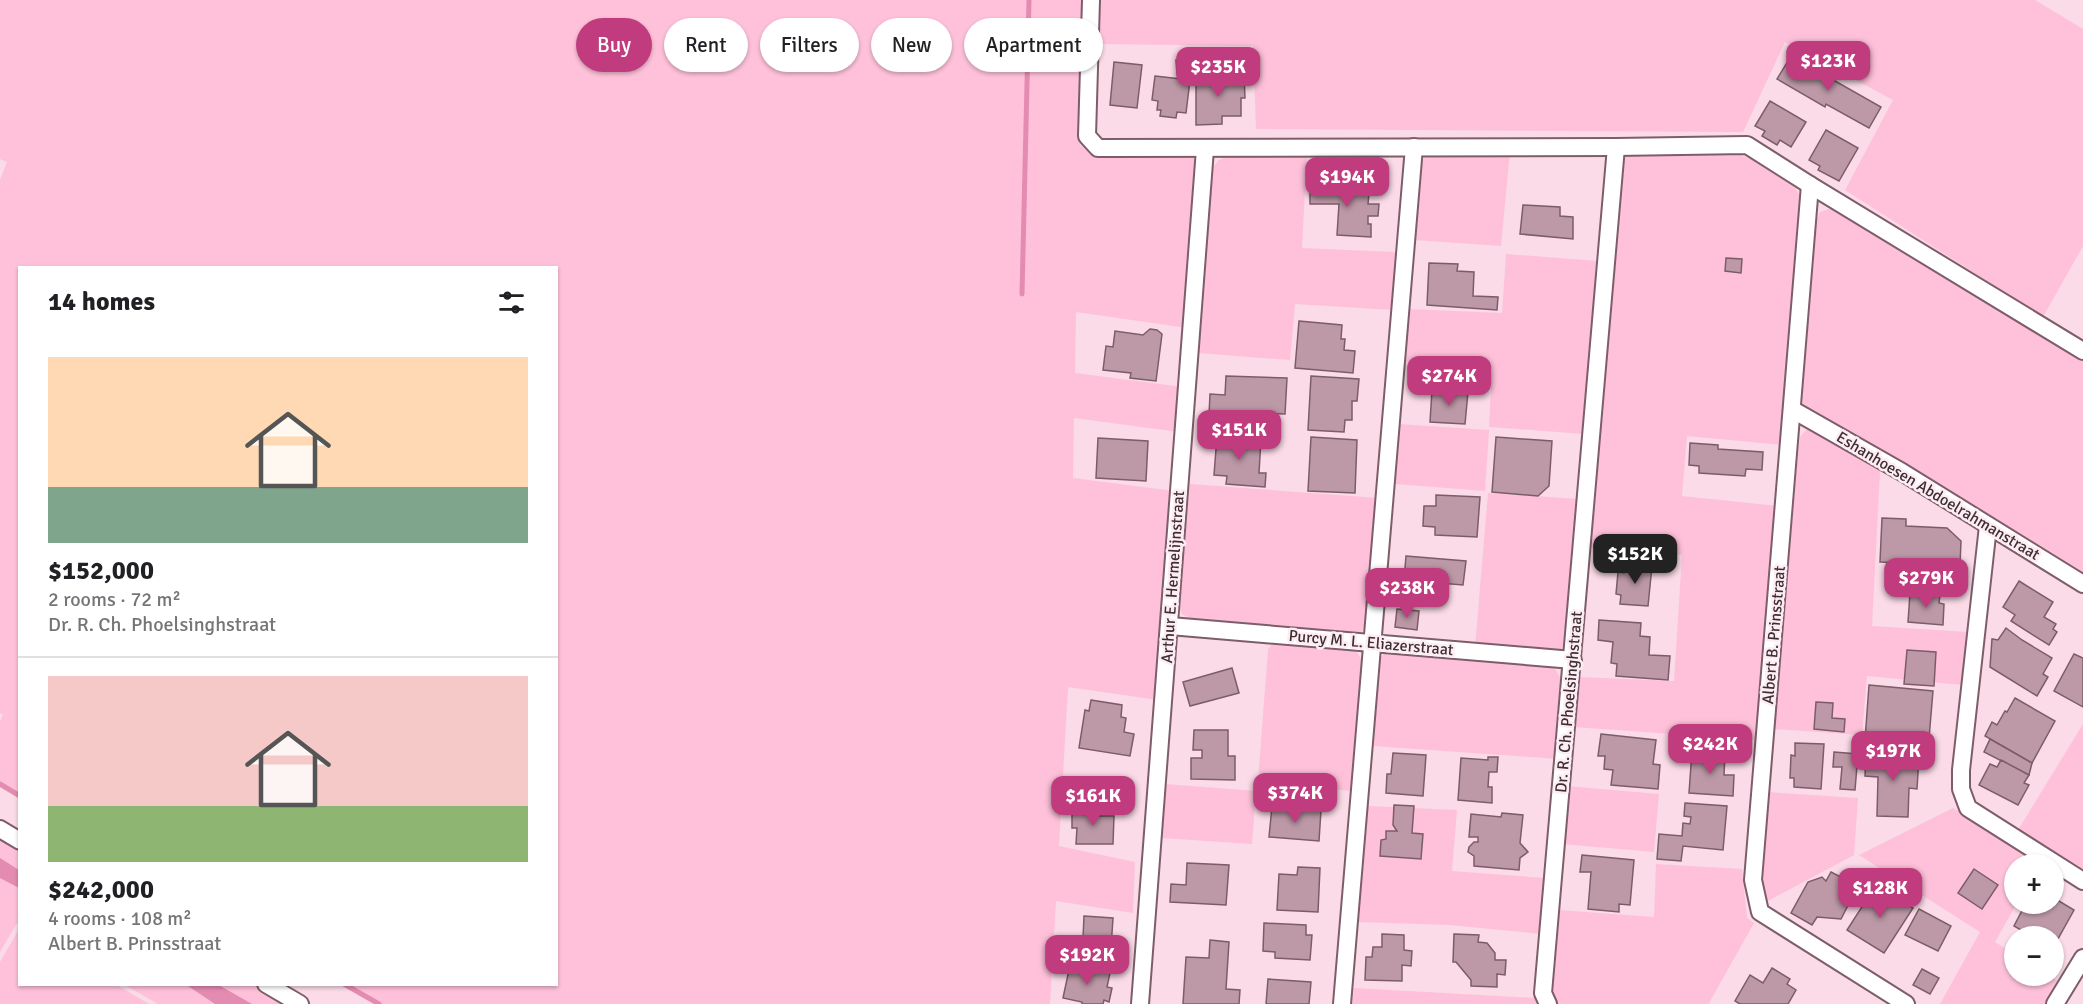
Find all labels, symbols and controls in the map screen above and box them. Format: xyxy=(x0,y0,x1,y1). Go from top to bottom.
chip: Buy xyxy=(576,18,652,72)
chip: Rent xyxy=(664,18,748,72)
chip: Filters xyxy=(760,18,859,72)
chip: New xyxy=(871,18,952,72)
chip: Apartment xyxy=(964,18,1103,72)
pin: $123K xyxy=(1786,41,1870,92)
pin: $235K xyxy=(1176,47,1260,98)
text: $123K xyxy=(1800,48,1856,73)
text: $235K xyxy=(1190,54,1246,79)
pin: $194K xyxy=(1305,157,1389,208)
text: $194K xyxy=(1319,164,1375,189)
text: 14 homes xyxy=(48,286,155,318)
icon: filters xyxy=(495,286,528,319)
pin: $274K xyxy=(1407,356,1491,407)
text: $274K xyxy=(1421,363,1477,388)
icon: home xyxy=(234,396,342,504)
pin: $151K xyxy=(1197,410,1281,461)
text: $151K xyxy=(1211,417,1267,442)
street label: Eshanhoesen Abdoelrahmanstraat xyxy=(1833,427,2044,565)
street label: Arthur E. Hermelijnstraat xyxy=(1157,490,1189,664)
pin: $152K xyxy=(1593,534,1677,585)
text: $152K xyxy=(1607,541,1663,566)
text: $152,000 xyxy=(48,555,154,587)
pin: $279K xyxy=(1884,558,1968,609)
street label: Albert B. Prinsstraat xyxy=(1758,565,1790,705)
text: $279K xyxy=(1898,565,1954,590)
pin: $238K xyxy=(1365,568,1449,619)
text: $238K xyxy=(1379,575,1435,600)
text: 2 rooms · 72 m² xyxy=(48,587,181,612)
street label: Dr. R. Ch. Phoelsinghstraat xyxy=(1551,610,1587,794)
text: Dr. R. Ch. Phoelsinghstraat xyxy=(48,612,276,637)
street label: Purcy M. L. Eliazerstraat xyxy=(1288,626,1455,660)
icon: home xyxy=(234,715,342,823)
pin: $242K xyxy=(1668,724,1752,775)
text: $242K xyxy=(1682,731,1738,756)
pin: $197K xyxy=(1851,731,1935,782)
text: $197K xyxy=(1865,738,1921,763)
pin: $374K xyxy=(1253,773,1337,824)
pin: $161K xyxy=(1051,776,1135,827)
text: $374K xyxy=(1267,780,1323,805)
text: $161K xyxy=(1065,783,1121,808)
map controls xyxy=(2004,854,2064,986)
button: + xyxy=(2004,854,2064,914)
pin: $128K xyxy=(1838,868,1922,919)
text: $242,000 xyxy=(48,874,154,906)
text: $128K xyxy=(1852,875,1908,900)
text: 4 rooms · 108 m² xyxy=(48,906,192,931)
button: − xyxy=(2004,926,2064,986)
text: Albert B. Prinsstraat xyxy=(48,931,221,956)
pin: $192K xyxy=(1045,935,1129,986)
text: $192K xyxy=(1059,942,1115,967)

